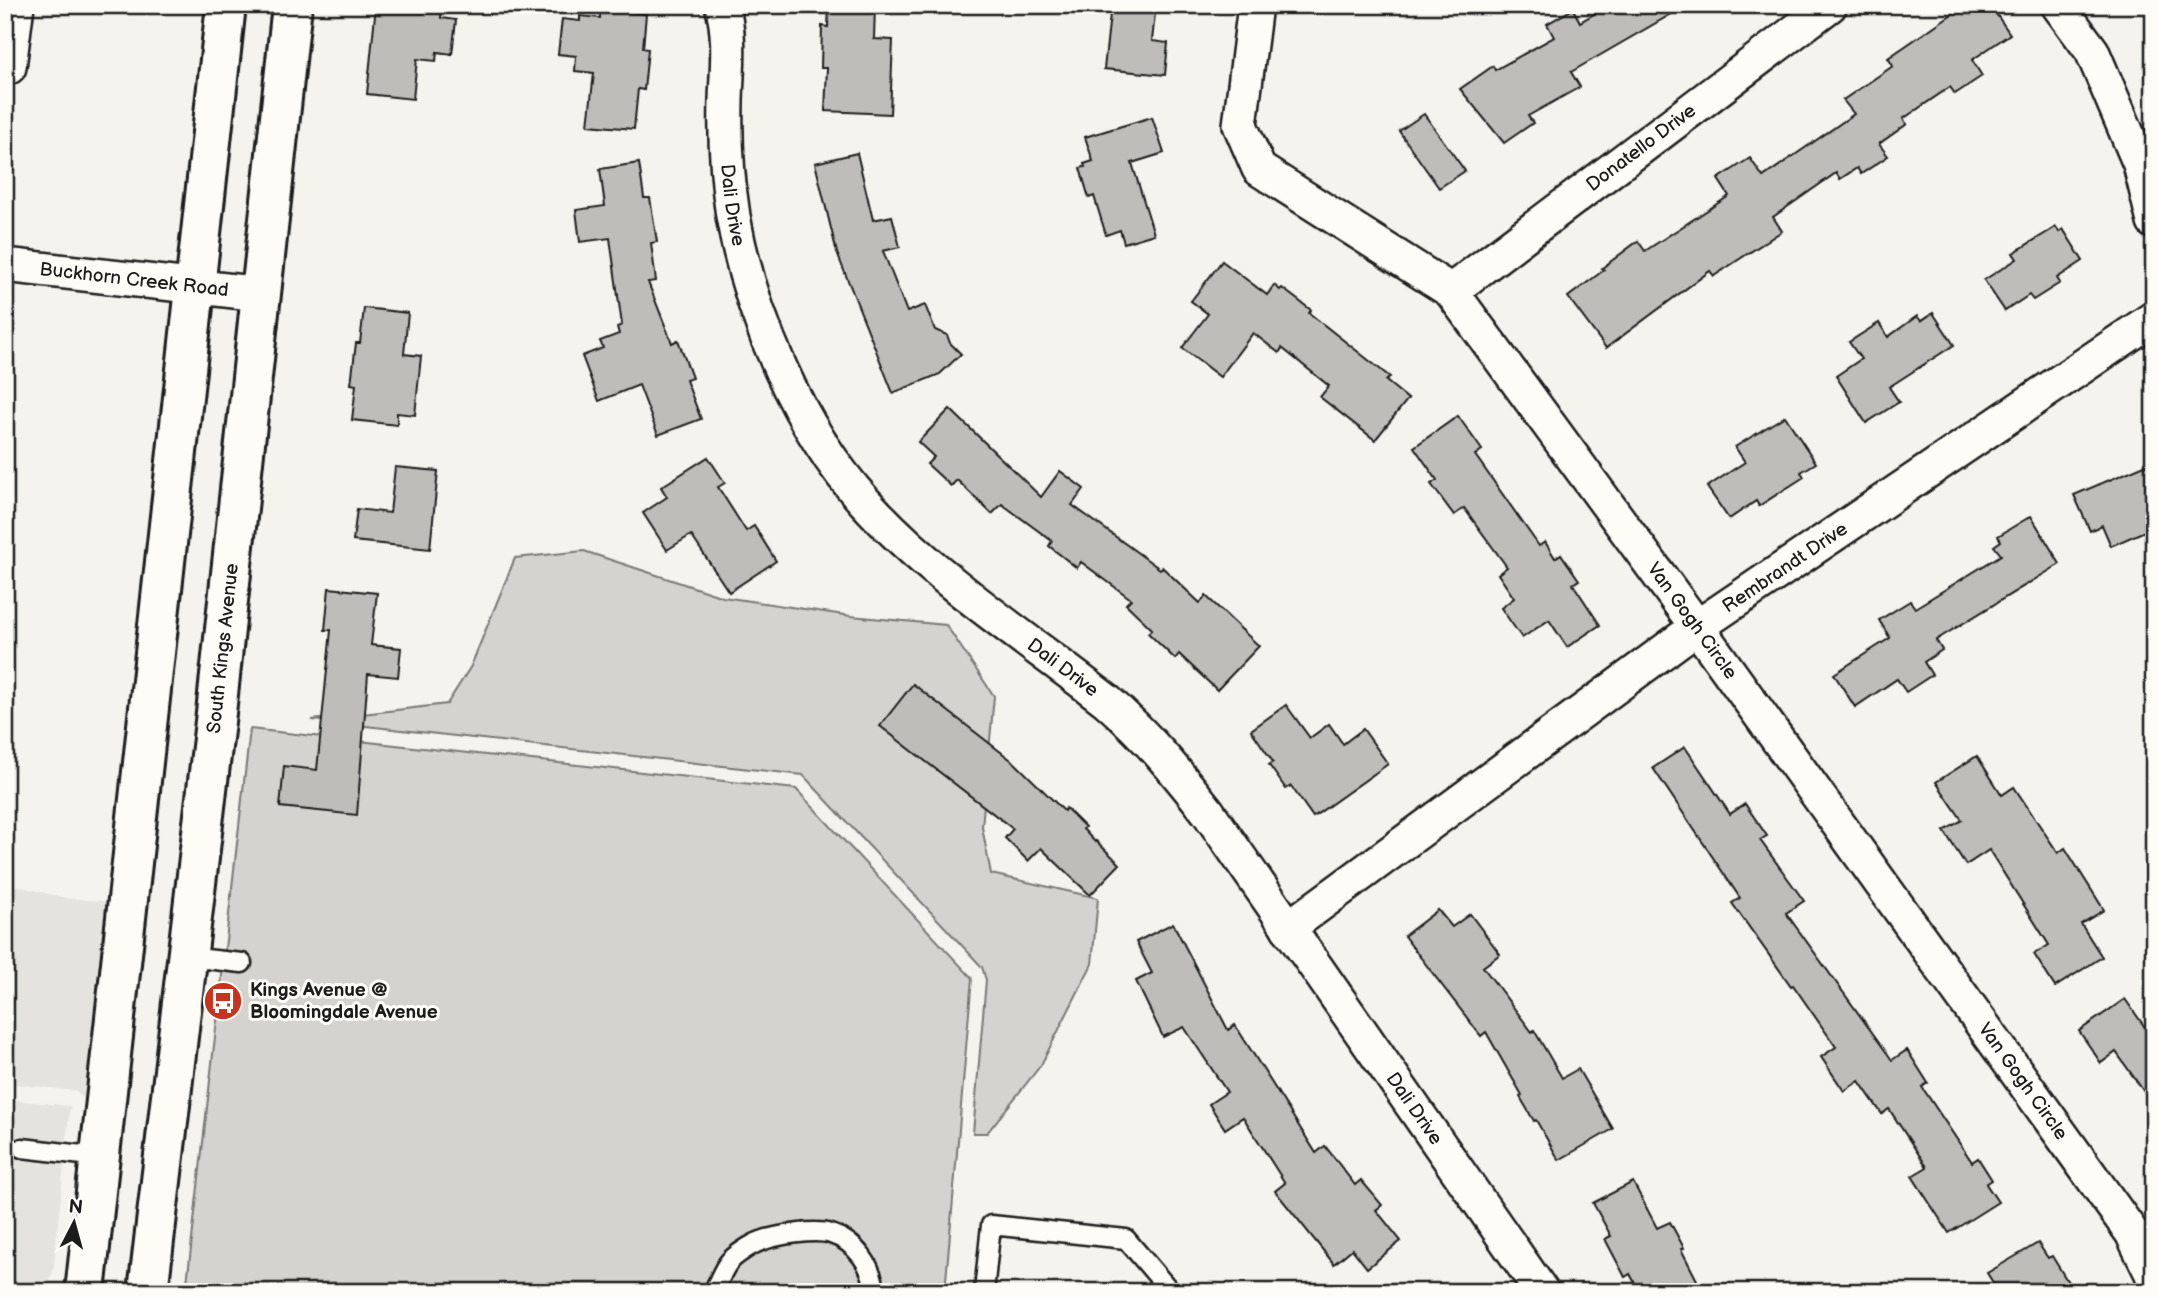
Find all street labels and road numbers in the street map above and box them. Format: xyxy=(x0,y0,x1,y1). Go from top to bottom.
street label: Donatello Drive xyxy=(1582,99,1700,196)
street label: Dali Drive xyxy=(716,163,750,248)
street label: Buckhorn Creek Road xyxy=(38,258,230,302)
street label: Rembrandt Drive xyxy=(1718,517,1852,618)
street label: Van Gogh Circle xyxy=(1642,558,1742,684)
street label: South Kings Avenue xyxy=(202,562,243,735)
street label: Dali Drive xyxy=(1023,634,1103,702)
street label: Van Gogh Circle xyxy=(1973,1018,2073,1144)
street label: Dali Drive xyxy=(1381,1068,1447,1149)

